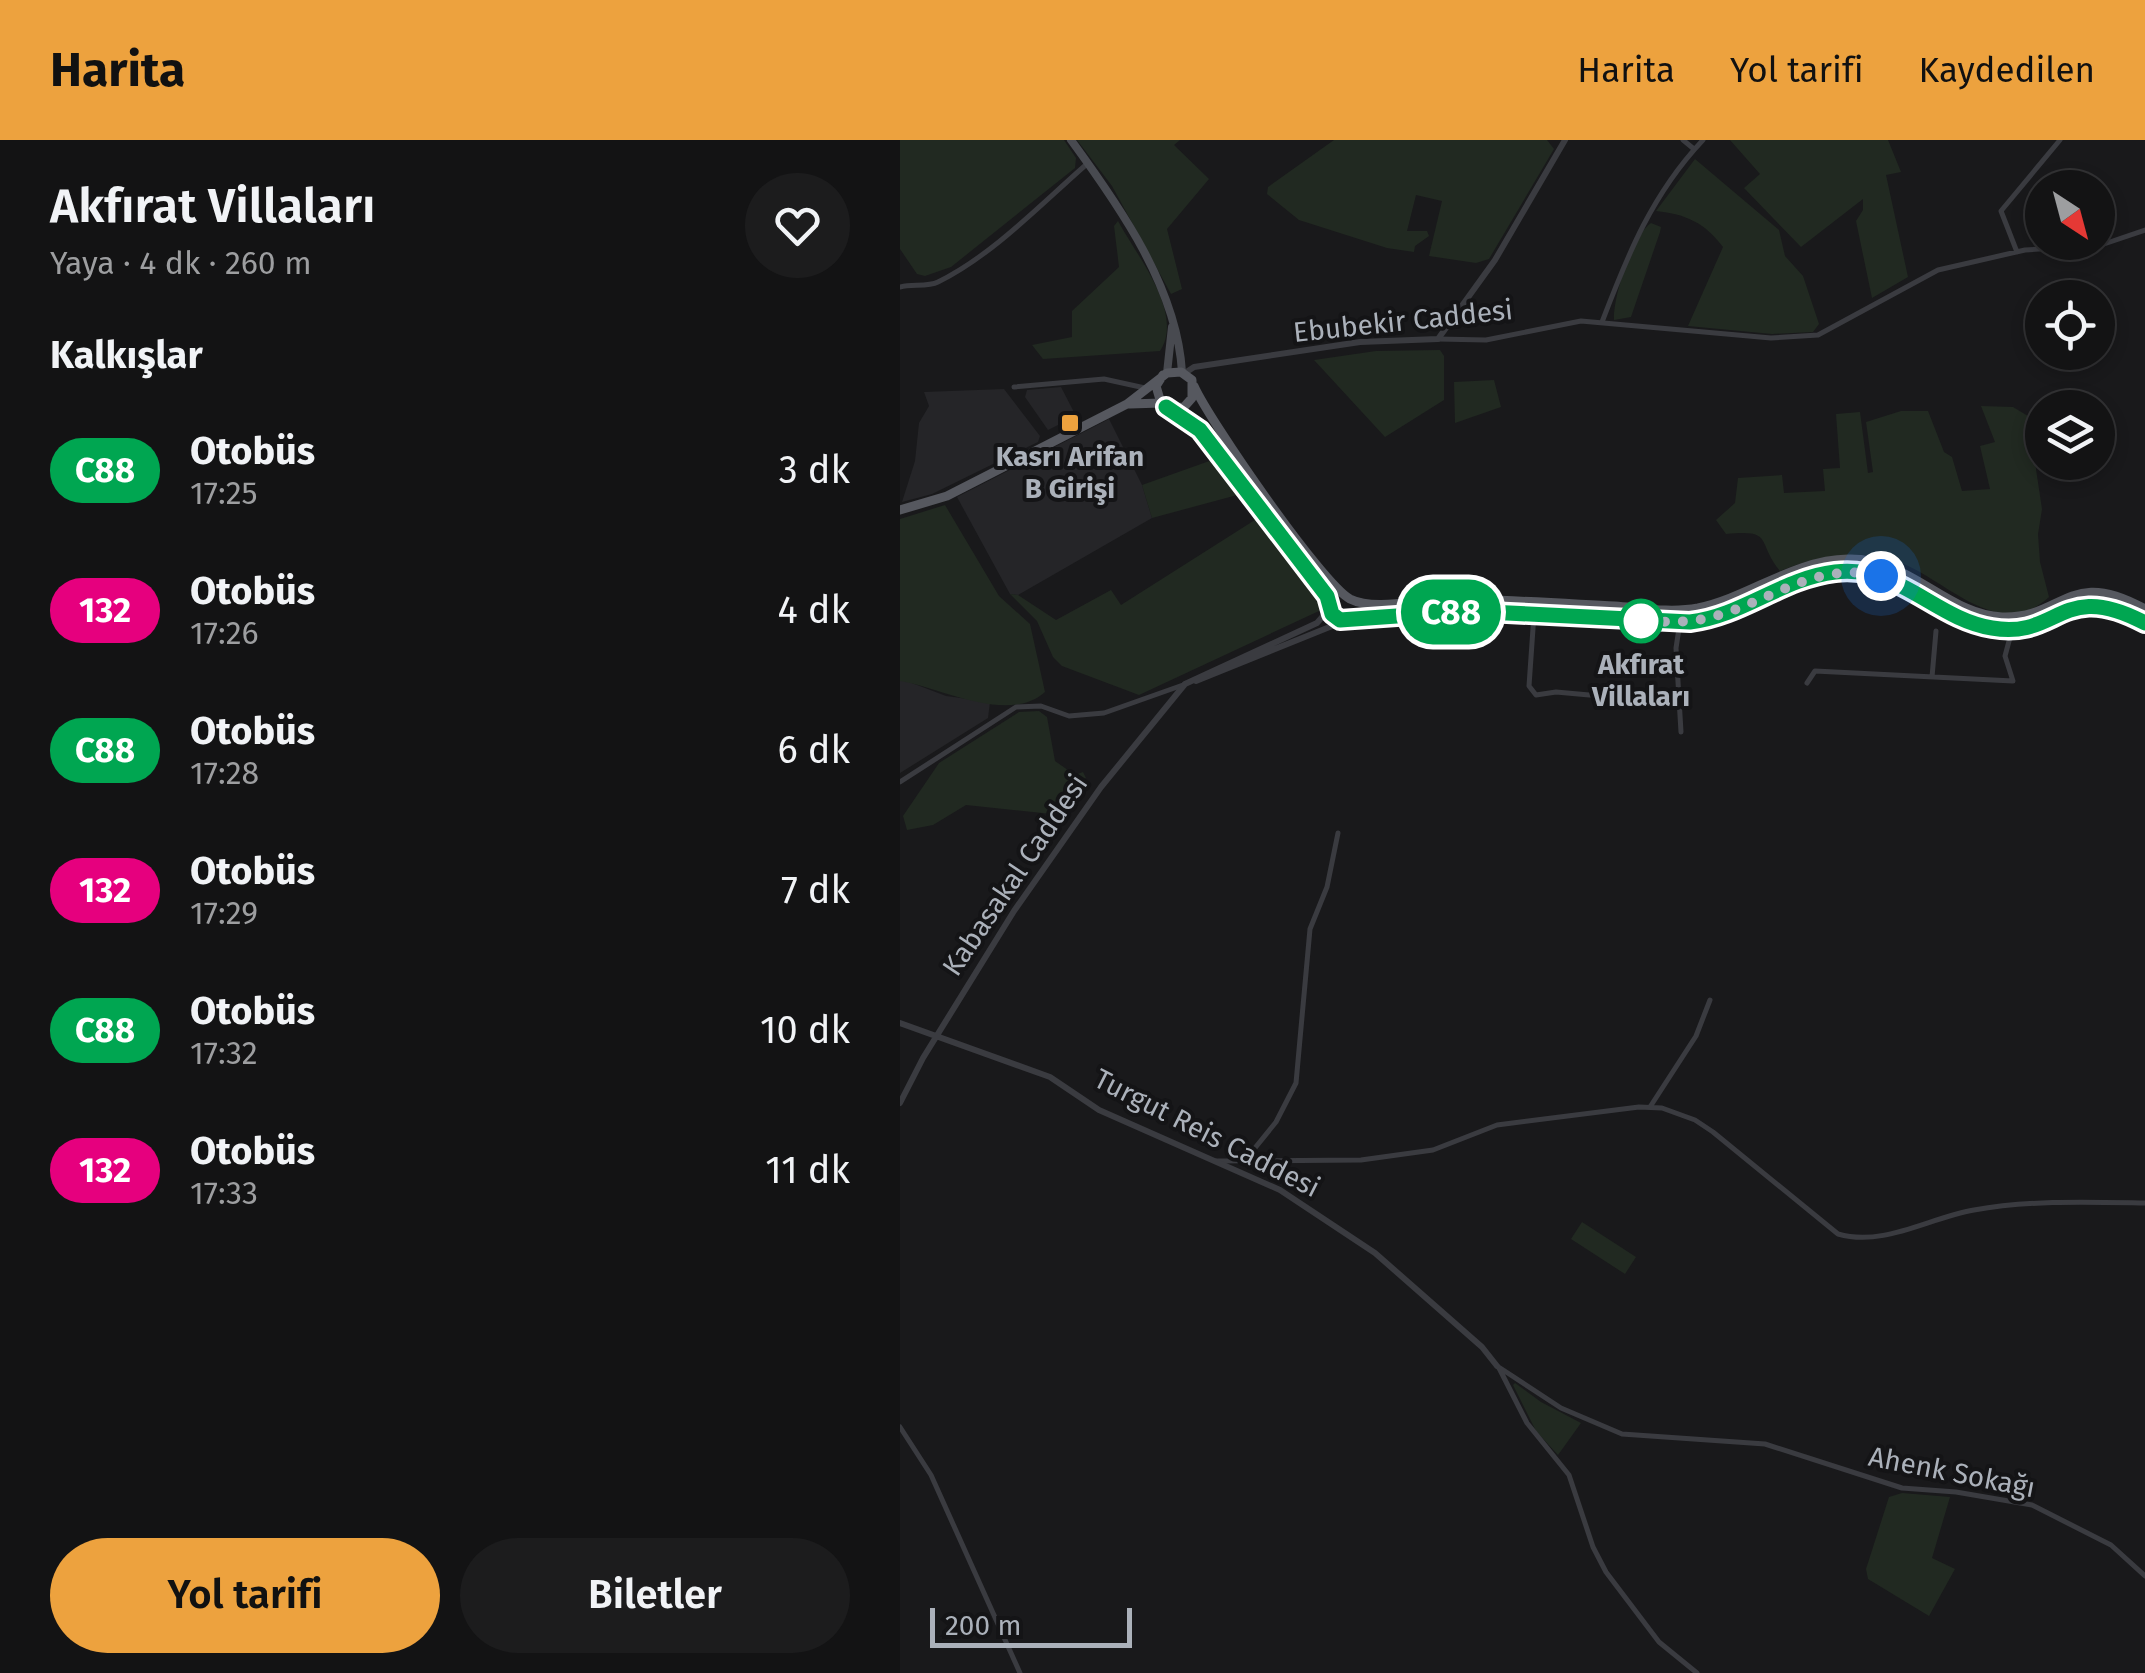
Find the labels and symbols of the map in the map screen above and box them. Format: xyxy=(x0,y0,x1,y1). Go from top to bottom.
north arrow xyxy=(2025,170,2115,260)
street label: Ebubekir Caddesi xyxy=(1292,293,1514,349)
marker: Kasrı Arifan B Girişi xyxy=(1059,412,1081,434)
place label: Kasrı Arifan B Girişi xyxy=(996,440,1144,505)
your location xyxy=(1856,551,1906,601)
line badge: C88 xyxy=(1394,580,1508,644)
marker: Akfırat Villaları xyxy=(1620,600,1662,642)
place label: Akfırat Villaları xyxy=(1591,648,1690,713)
street label: Kabasakal Caddesi xyxy=(935,768,1095,982)
street label: Turgut Reis Caddesi xyxy=(1089,1062,1325,1204)
street label: Ahenk Sokağı xyxy=(1866,1440,2038,1504)
scale bar xyxy=(930,1603,1132,1648)

